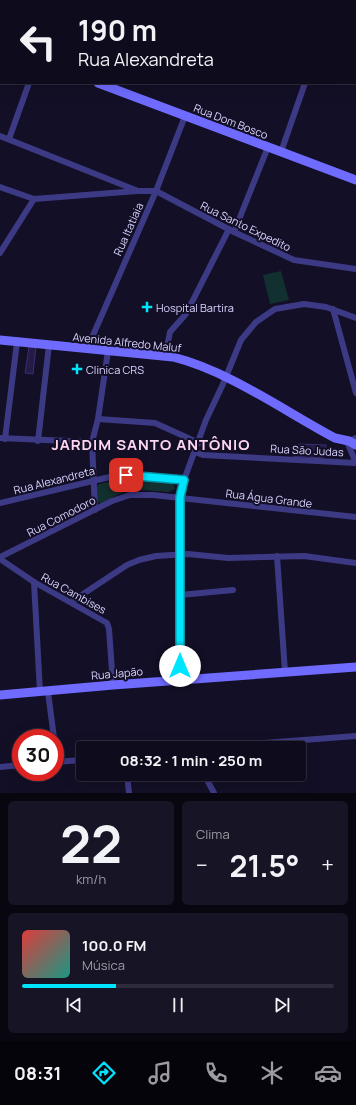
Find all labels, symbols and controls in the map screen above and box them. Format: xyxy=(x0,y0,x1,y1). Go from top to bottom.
text: 190 m xyxy=(78,11,157,49)
icon: left xyxy=(12,16,64,68)
text: Rua Alexandreta xyxy=(78,47,214,71)
street label: Rua Dom Bosco xyxy=(192,100,271,142)
street label: Rua Santo Expedito xyxy=(198,198,294,255)
street label: Rua Itatiaia xyxy=(110,200,146,258)
place label: Hospital Bartira xyxy=(156,300,234,315)
marker: Hospital Bartira xyxy=(141,301,153,313)
street label: Avenida Alfredo Maluf xyxy=(72,329,182,355)
place label: Clinica CRS xyxy=(86,362,144,377)
marker: Clinica CRS xyxy=(71,363,83,375)
district label: JARDIM SANTO ANTÔNIO xyxy=(51,434,251,455)
street label: Rua São Judas xyxy=(270,441,344,459)
pin xyxy=(109,458,143,492)
street label: Rua Alexandreta xyxy=(12,463,96,497)
icon: arrive xyxy=(115,464,137,486)
street label: Rua Água Grande xyxy=(225,485,314,511)
street label: Rua Comodoro xyxy=(24,492,98,540)
street label: Rua Cambises xyxy=(39,569,109,617)
position arrow xyxy=(159,645,201,687)
street label: Rua Japão xyxy=(90,663,144,683)
speed limit sign: 30 xyxy=(12,729,64,781)
text: 08:32 · 1 min · 250 m xyxy=(120,750,262,771)
text: 22 xyxy=(60,808,122,879)
text: Clima xyxy=(196,825,230,843)
text: 21.5° xyxy=(230,845,300,886)
text: − xyxy=(196,850,208,880)
text: + xyxy=(321,850,334,880)
text: km/h xyxy=(76,870,106,888)
text: 100.0 FM xyxy=(82,935,146,956)
text: Música xyxy=(82,956,125,974)
icon: previous xyxy=(63,994,85,1016)
icon: pause xyxy=(167,994,189,1016)
icon: next xyxy=(271,994,293,1016)
icon: directions xyxy=(90,1059,118,1087)
icon: music xyxy=(146,1059,174,1087)
icon: phone xyxy=(202,1059,230,1087)
icon: climate xyxy=(258,1059,286,1087)
icon: car xyxy=(314,1059,342,1087)
text: 08:31 xyxy=(14,1061,61,1085)

